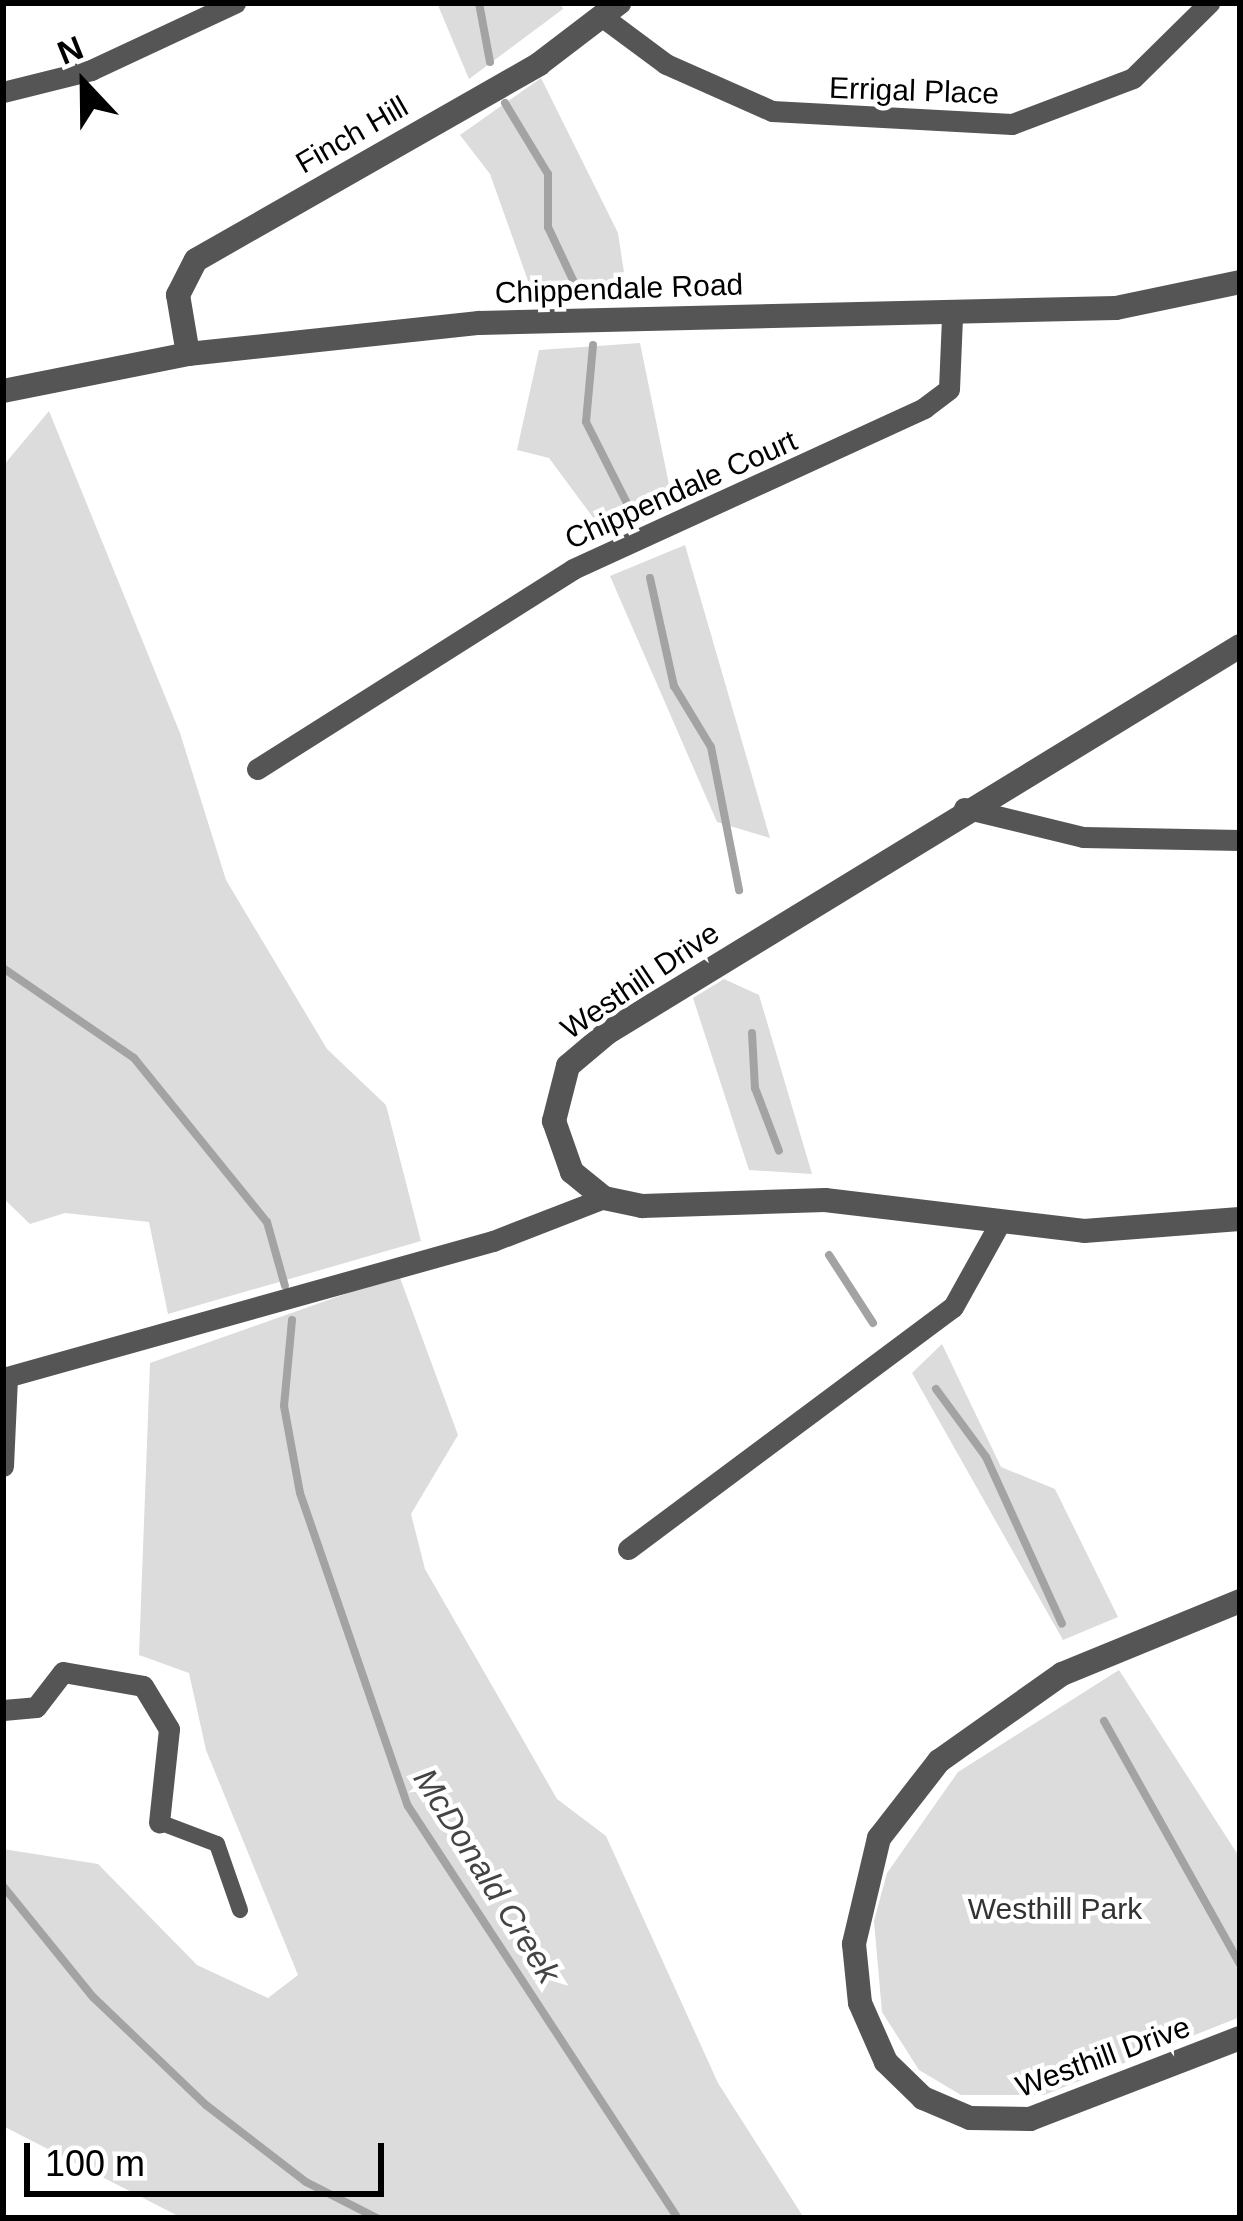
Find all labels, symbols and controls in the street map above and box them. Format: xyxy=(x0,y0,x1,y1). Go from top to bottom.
north arrow xyxy=(24,24,144,144)
text: N xyxy=(52,29,88,72)
street label: Errigal Place xyxy=(828,70,1000,112)
street label: Finch Hill xyxy=(290,89,414,181)
street label: Chippendale Road xyxy=(494,267,744,311)
street label: Chippendale Court xyxy=(559,423,803,557)
street label: Westhill Drive xyxy=(554,915,726,1047)
water label: McDonald Creek xyxy=(405,1761,569,1991)
park label: Westhill Park xyxy=(968,1891,1142,1927)
street label: Westhill Drive xyxy=(1011,2009,1195,2105)
scale bar xyxy=(30,2119,390,2193)
text: 100 m xyxy=(45,2143,145,2184)

